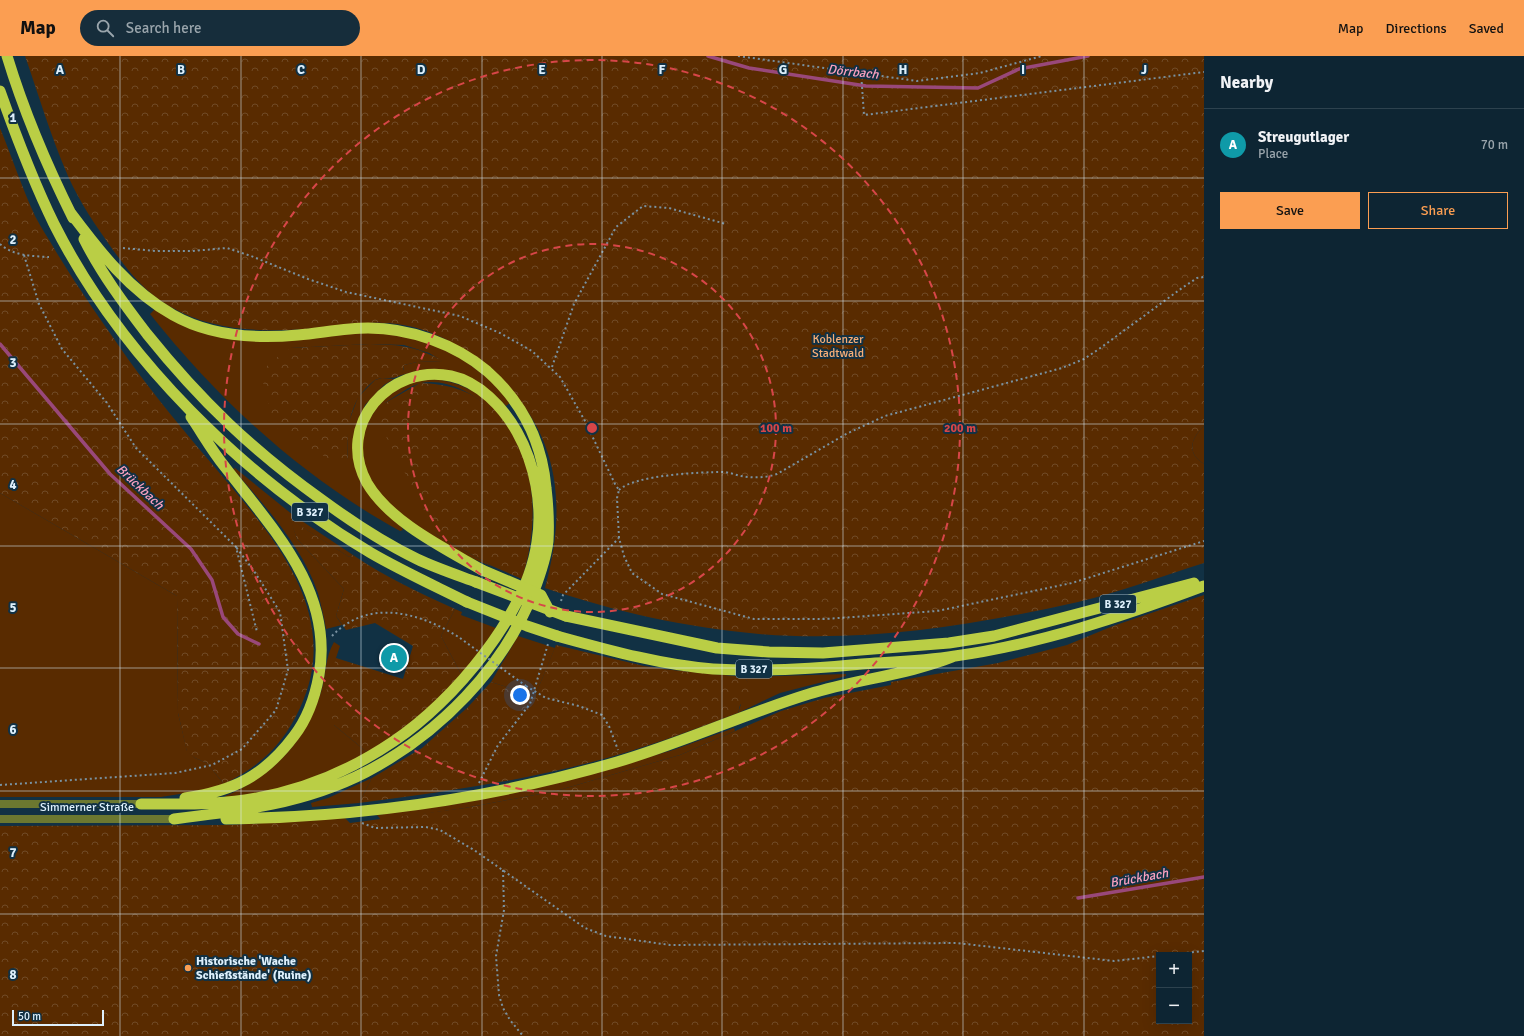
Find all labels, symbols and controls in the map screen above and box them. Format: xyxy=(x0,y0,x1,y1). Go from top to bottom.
search box xyxy=(80,10,360,46)
text: Map xyxy=(20,16,56,40)
icon: search xyxy=(94,17,116,39)
text: Search here xyxy=(126,19,201,37)
text: Map xyxy=(1338,20,1364,37)
text: Directions xyxy=(1386,20,1447,37)
text: Saved xyxy=(1469,20,1504,37)
water label: Dörrbach xyxy=(827,61,880,83)
text: A xyxy=(56,62,65,78)
text: B xyxy=(177,62,185,78)
text: C xyxy=(297,62,305,78)
text: D xyxy=(417,62,426,78)
text: E xyxy=(538,62,546,78)
text: F xyxy=(659,62,666,78)
text: G xyxy=(779,62,787,78)
text: H xyxy=(899,62,907,78)
text: I xyxy=(1021,62,1025,78)
text: J xyxy=(1141,62,1147,78)
text: Nearby xyxy=(1220,72,1273,93)
text: 1 xyxy=(9,110,17,126)
text: Streugutlager xyxy=(1258,128,1349,146)
text: A xyxy=(1229,137,1237,153)
text: 70 m xyxy=(1481,137,1508,153)
text: Place xyxy=(1258,146,1288,162)
button: Save xyxy=(1220,192,1360,229)
button: Share xyxy=(1368,192,1508,229)
text: 2 xyxy=(9,232,17,248)
park label: Koblenzer Stadtwald xyxy=(812,332,864,361)
text: 3 xyxy=(9,355,17,371)
centre of rings xyxy=(585,421,599,435)
text: 100 m xyxy=(760,421,792,436)
text: 200 m xyxy=(944,421,976,436)
water label: Brückbach xyxy=(113,461,168,514)
text: 4 xyxy=(9,477,17,493)
road number: B 327 xyxy=(292,503,328,521)
road number: B 327 xyxy=(1100,595,1136,613)
text: 5 xyxy=(9,600,17,616)
pin: A xyxy=(381,643,407,673)
road number: B 327 xyxy=(736,660,772,678)
your location xyxy=(510,685,530,705)
text: 6 xyxy=(9,722,17,738)
street label: Simmerner Straße xyxy=(40,800,134,815)
text: 7 xyxy=(9,845,17,861)
water label: Brückbach xyxy=(1109,865,1170,891)
map controls xyxy=(1156,952,1192,1024)
button: + xyxy=(1156,952,1192,988)
place label: Historische 'Wache Schießstände' (Ruine) xyxy=(196,954,312,983)
marker: Historische 'Wache Schießstände' (Ruine) xyxy=(183,963,193,973)
text: 8 xyxy=(9,967,17,983)
button: − xyxy=(1156,988,1192,1024)
scale bar xyxy=(12,1008,104,1027)
text: 50 m xyxy=(18,1010,41,1023)

